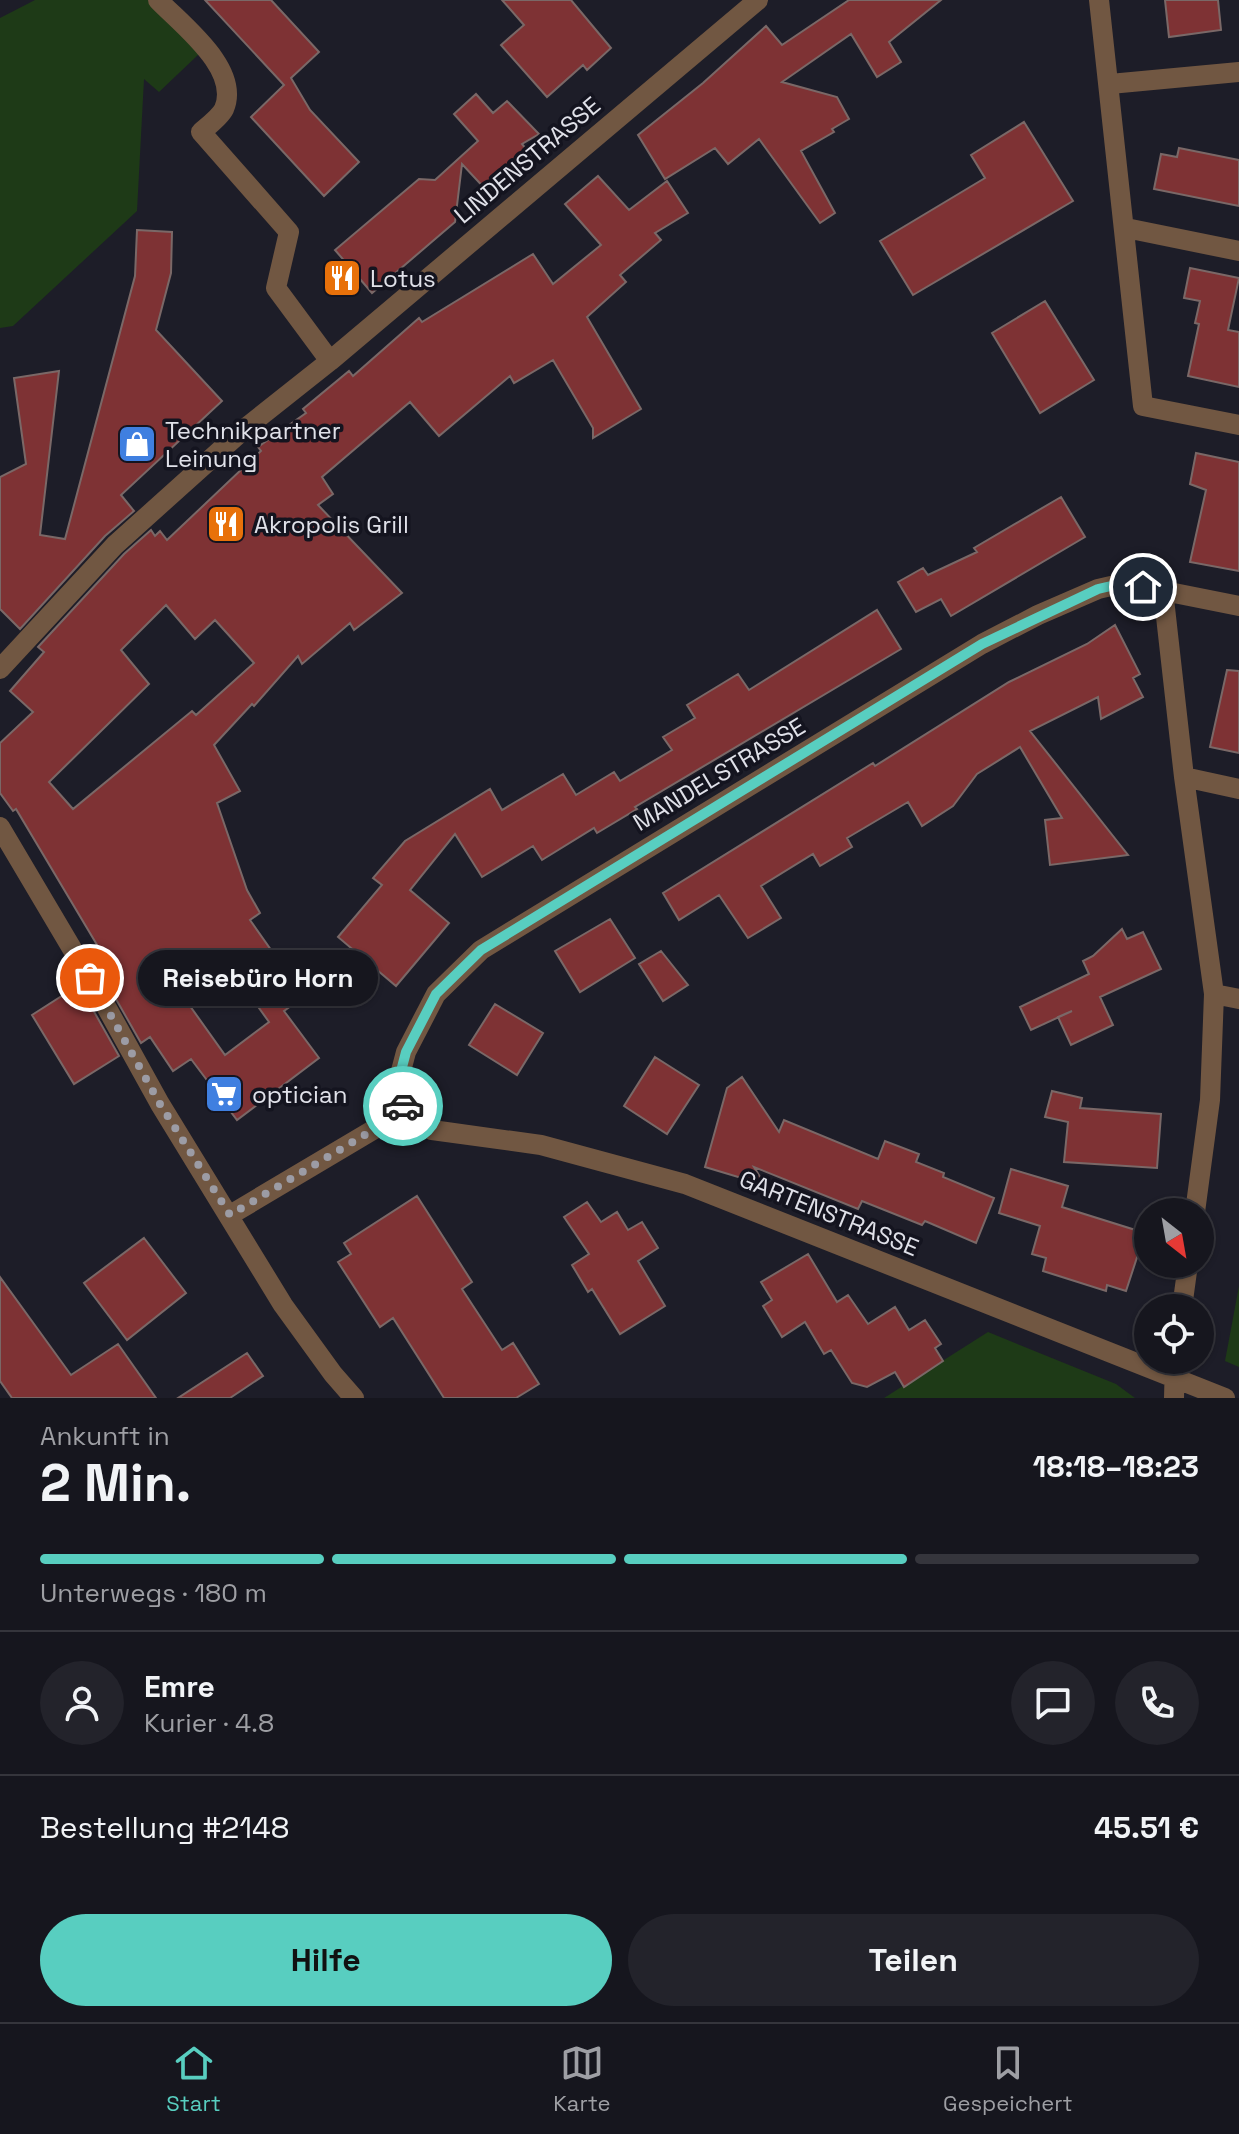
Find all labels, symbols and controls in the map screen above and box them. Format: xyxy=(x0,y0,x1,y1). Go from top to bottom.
street label: LINDENSTRASSE xyxy=(448,90,606,230)
restaurant icon: Lotus xyxy=(321,257,363,299)
place label: Lotus xyxy=(370,263,436,294)
place label: Technikpartner Leinung xyxy=(165,415,341,474)
shop icon: Technikpartner Leinung xyxy=(116,423,158,465)
restaurant icon: Akropolis Grill xyxy=(205,503,247,545)
place label: Akropolis Grill xyxy=(254,509,409,540)
pin xyxy=(1109,553,1177,621)
icon: home xyxy=(1121,565,1165,609)
street label: MANDELSTRASSE xyxy=(627,710,811,838)
pin xyxy=(56,944,124,1012)
callout: Reisebüro Horn xyxy=(138,950,378,1006)
icon: bag xyxy=(68,956,112,1000)
text: Reisebüro Horn xyxy=(162,961,354,995)
courier xyxy=(363,1066,443,1146)
supermarket icon: optician xyxy=(203,1073,245,1115)
place label: optician xyxy=(252,1079,347,1110)
icon: car xyxy=(381,1084,425,1128)
street label: GARTENSTRASSE xyxy=(735,1163,923,1263)
north arrow xyxy=(1134,1198,1214,1278)
map controls xyxy=(1134,1198,1214,1374)
button: locate xyxy=(1134,1294,1214,1374)
text: Ankunft in xyxy=(40,1419,170,1453)
text: 18:18–18:23 xyxy=(1033,1447,1199,1486)
text: 2 Min. xyxy=(40,1450,191,1516)
text: Unterwegs · 180 m xyxy=(40,1576,267,1610)
button: person xyxy=(40,1661,124,1745)
button: chat xyxy=(1011,1661,1095,1745)
button: phone xyxy=(1115,1661,1199,1745)
text: Emre xyxy=(144,1667,215,1706)
text: Kurier · 4.8 xyxy=(144,1706,274,1740)
text: Bestellung #2148 xyxy=(40,1808,289,1847)
text: 45.51 € xyxy=(1094,1808,1199,1847)
button: Hilfe xyxy=(40,1914,612,2006)
button: Teilen xyxy=(628,1914,1199,2006)
tab: Start xyxy=(166,2041,221,2117)
tab: Karte xyxy=(553,2041,610,2117)
tab: Gespeichert xyxy=(943,2041,1073,2117)

